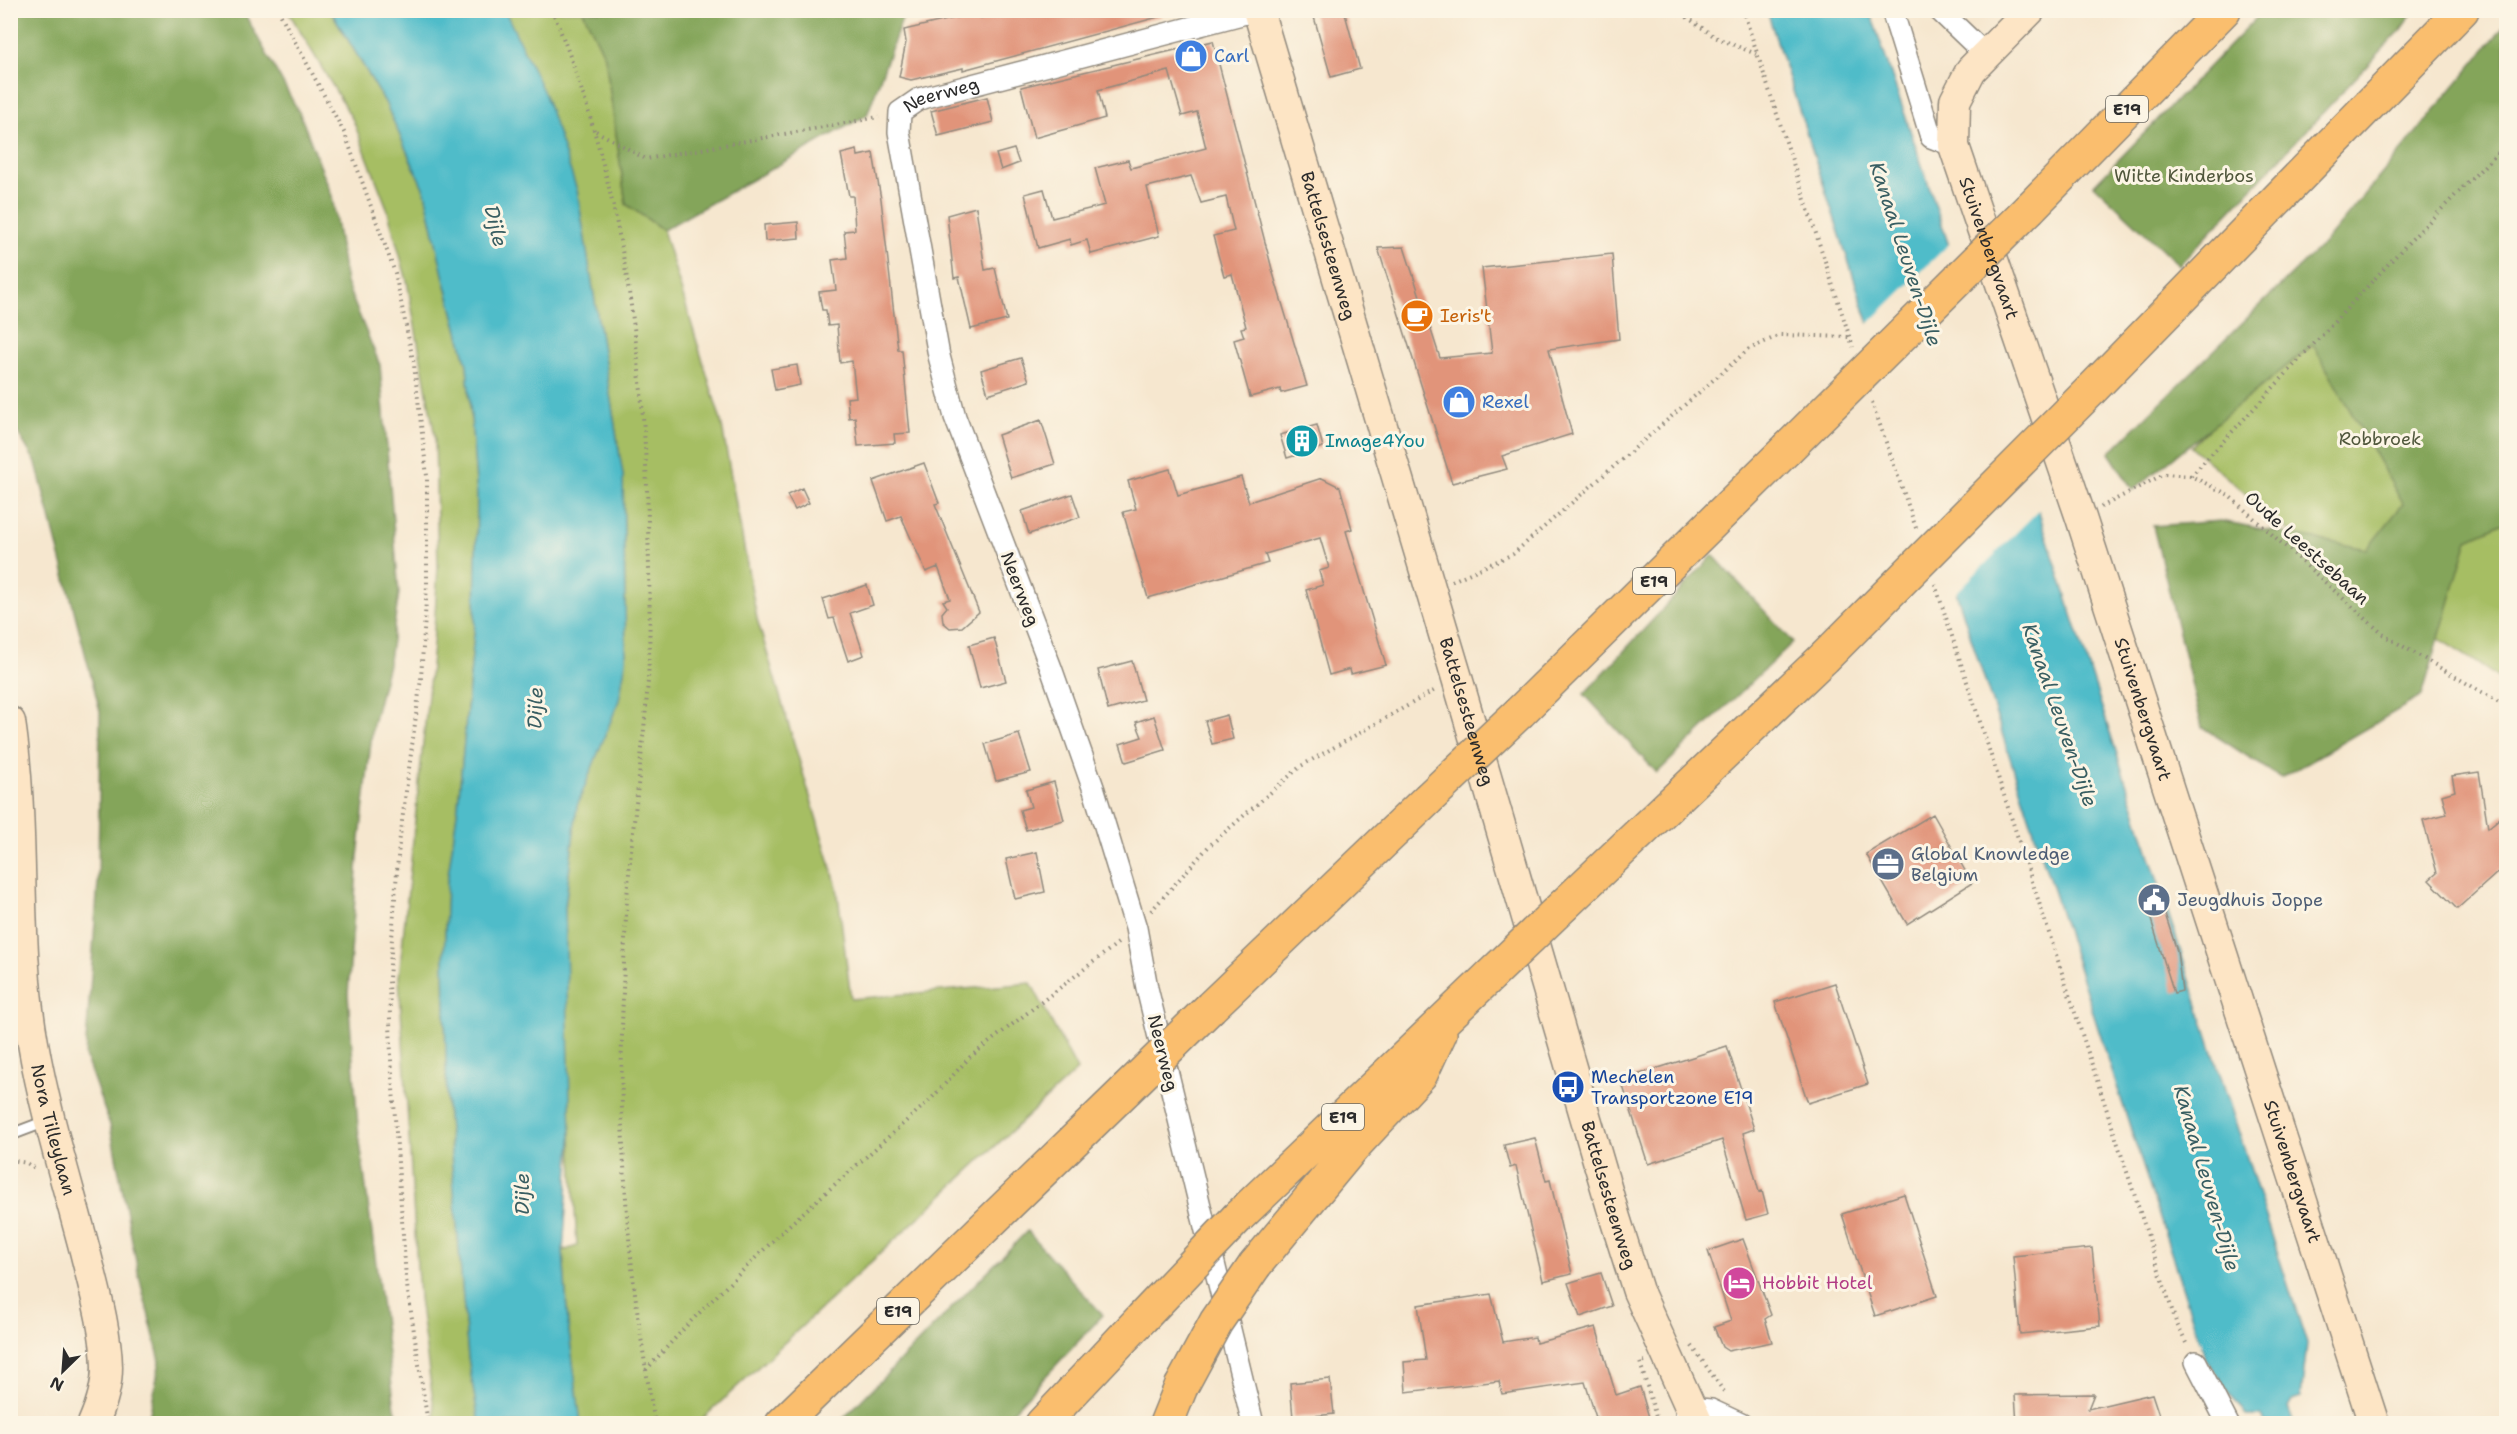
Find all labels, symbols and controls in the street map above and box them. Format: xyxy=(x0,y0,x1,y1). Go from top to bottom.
shop icon: Carl xyxy=(1173,38,1209,74)
place label: Carl xyxy=(1214,44,1250,68)
street label: Neerweg xyxy=(898,72,981,118)
road number: E19 xyxy=(2106,96,2148,122)
water label: Kanaal Leuven-Dijle xyxy=(1864,158,1948,350)
park label: Witte Kinderbos xyxy=(2114,164,2254,188)
street label: Battelsesteenweg xyxy=(1295,169,1362,323)
street label: Stuivenbergvaart xyxy=(1953,174,2024,323)
water label: Dijle xyxy=(478,202,514,250)
cafe icon: Ieris't xyxy=(1399,298,1435,334)
place label: Ieris't xyxy=(1440,304,1492,328)
shop icon: Rexel xyxy=(1441,384,1477,420)
place label: Rexel xyxy=(1482,390,1529,414)
building icon: Image4You xyxy=(1284,423,1320,459)
park label: Robbroek xyxy=(2339,427,2421,451)
place label: Image4You xyxy=(1325,429,1425,453)
street label: Oude Leestsebaan xyxy=(2240,486,2374,610)
street label: Neerweg xyxy=(995,548,1045,630)
road number: E19 xyxy=(1633,568,1675,594)
water label: Kanaal Leuven-Dijle xyxy=(2016,620,2104,810)
street label: Stuivenbergvaart xyxy=(2108,634,2177,784)
street label: Battelsesteenweg xyxy=(1434,635,1500,789)
water label: Dijle xyxy=(521,687,549,729)
place label: Global Knowledge Belgium xyxy=(1911,842,2070,887)
office icon: Global Knowledge Belgium xyxy=(1870,846,1906,882)
public building icon: Jeugdhuis Joppe xyxy=(2136,882,2172,918)
place label: Jeugdhuis Joppe xyxy=(2177,888,2323,912)
street label: Neerweg xyxy=(1142,1012,1184,1094)
street label: Nora Tilleylaan xyxy=(25,1062,81,1198)
place label: Mechelen Transportzone E19 xyxy=(1591,1065,1754,1110)
bus stop icon: Mechelen Transportzone E19 xyxy=(1550,1069,1586,1105)
water label: Kanaal Leuven-Dijle xyxy=(2168,1082,2246,1274)
street label: Stuivenbergvaart xyxy=(2258,1097,2327,1246)
road number: E19 xyxy=(1322,1104,1364,1130)
street label: Battelsesteenweg xyxy=(1575,1118,1642,1272)
water label: Dijle xyxy=(509,1173,535,1215)
hotel icon: Hobbit Hotel xyxy=(1721,1265,1757,1301)
place label: Hobbit Hotel xyxy=(1762,1271,1873,1295)
road number: E19 xyxy=(877,1298,919,1324)
north arrow xyxy=(33,1341,93,1401)
text: N xyxy=(47,1372,67,1396)

